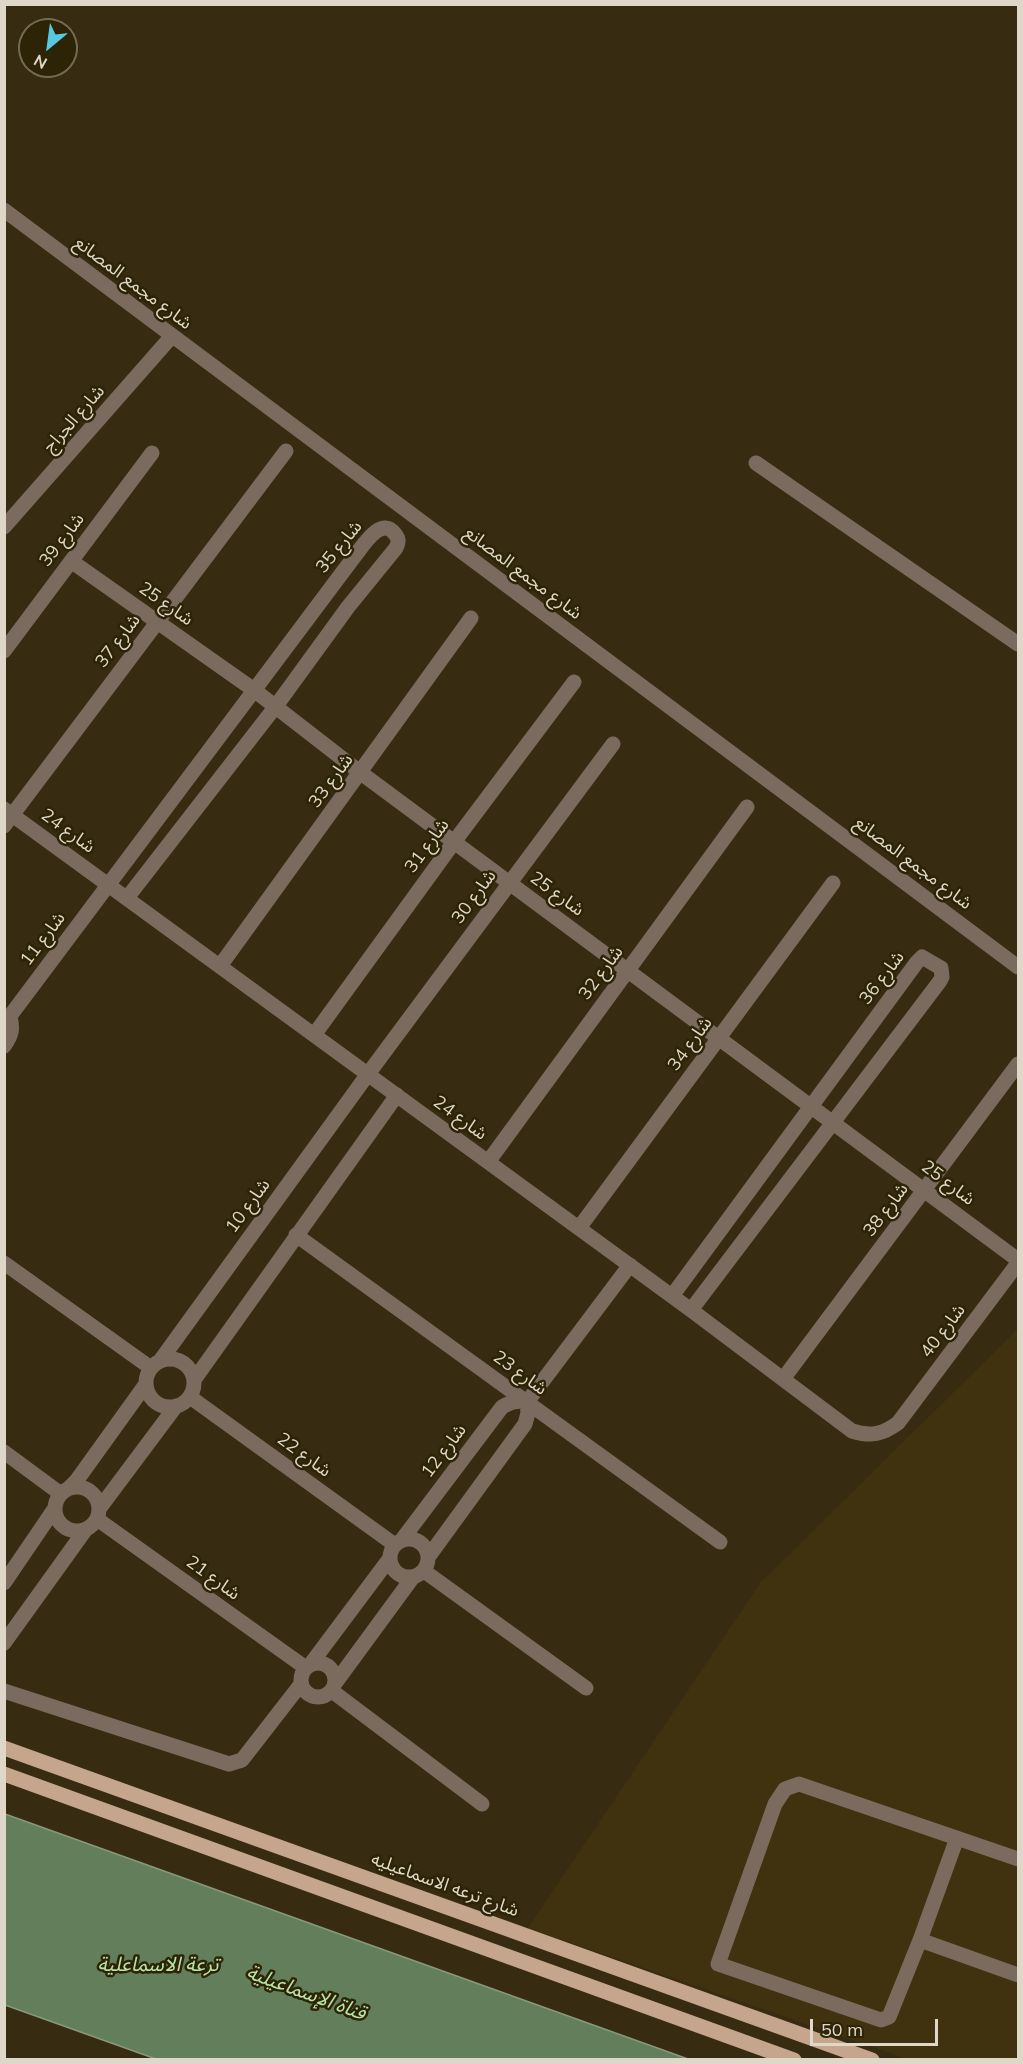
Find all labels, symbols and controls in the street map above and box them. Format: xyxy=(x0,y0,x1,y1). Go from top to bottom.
north arrow xyxy=(18,18,78,78)
text: N xyxy=(30,50,50,74)
street label: شارع مجمع المصانع xyxy=(70,232,196,334)
street label: شارع الجراج xyxy=(39,381,109,457)
street label: شارع 39 xyxy=(35,509,89,571)
street label: شارع 35 xyxy=(311,516,367,578)
street label: شارع مجمع المصانع xyxy=(460,522,586,624)
street label: شارع 25 xyxy=(135,578,197,630)
street label: شارع 37 xyxy=(91,610,145,672)
street label: شارع 33 xyxy=(304,750,358,812)
street label: شارع 24 xyxy=(37,804,99,858)
street label: شارع مجمع المصانع xyxy=(850,812,976,914)
street label: شارع 31 xyxy=(400,815,454,877)
street label: شارع 30 xyxy=(447,866,501,928)
street label: شارع 25 xyxy=(526,867,588,921)
street label: شارع 11 xyxy=(16,908,70,970)
street label: شارع 32 xyxy=(574,942,628,1004)
street label: شارع 36 xyxy=(855,947,909,1009)
street label: شارع 34 xyxy=(663,1013,717,1075)
street label: شارع 24 xyxy=(429,1091,491,1145)
street label: شارع 25 xyxy=(917,1156,979,1210)
street label: شارع 10 xyxy=(221,1175,275,1237)
street label: شارع 38 xyxy=(859,1179,913,1241)
street label: شارع 40 xyxy=(916,1300,970,1362)
street label: شارع 23 xyxy=(489,1346,551,1400)
street label: شارع 12 xyxy=(417,1420,471,1482)
street label: شارع 22 xyxy=(273,1428,335,1482)
street label: شارع 21 xyxy=(182,1551,244,1605)
street label: شارع ترعه الاسماعيليه xyxy=(368,1848,522,1922)
water label: ترعة الاسماعلية xyxy=(97,1953,219,1977)
water label: قناة الإسماعيلية xyxy=(243,1960,369,2026)
scale bar xyxy=(813,2007,940,2045)
text: 50 m xyxy=(821,2018,863,2041)

